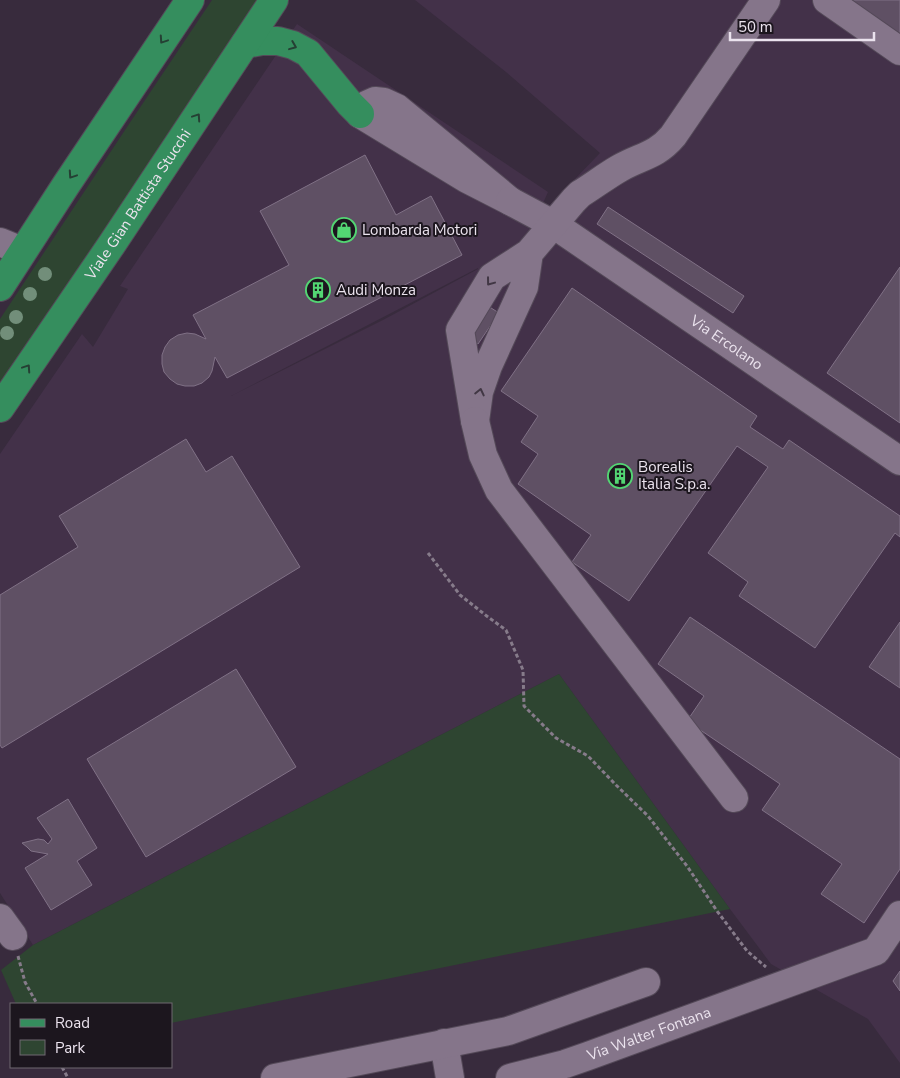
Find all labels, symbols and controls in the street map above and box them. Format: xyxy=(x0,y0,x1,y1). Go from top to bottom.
scale bar xyxy=(730,10,874,42)
text: 50 m xyxy=(738,17,773,37)
one-way arrow xyxy=(160,35,169,44)
one-way arrow xyxy=(288,40,297,50)
one-way arrow xyxy=(190,114,200,123)
street label: Viale Gian Battista Stucchi xyxy=(80,125,196,285)
one-way arrow xyxy=(69,170,78,179)
shop icon: Lombarda Motori xyxy=(331,217,357,243)
place label: Lombarda Motori xyxy=(362,220,477,240)
one-way arrow xyxy=(487,276,496,286)
building icon: Audi Monza xyxy=(305,277,331,303)
place label: Audi Monza xyxy=(336,280,416,300)
street label: Via Ercolano xyxy=(685,310,767,375)
one-way arrow xyxy=(21,364,31,373)
one-way arrow xyxy=(474,387,485,396)
place label: Borealis Italia S.p.a. xyxy=(638,457,710,494)
building icon: Borealis Italia S.p.a. xyxy=(607,463,633,489)
street label: Via Walter Fontana xyxy=(583,1002,714,1066)
legend xyxy=(10,1003,172,1068)
text: Road xyxy=(55,1013,90,1033)
text: Park xyxy=(55,1038,85,1058)

